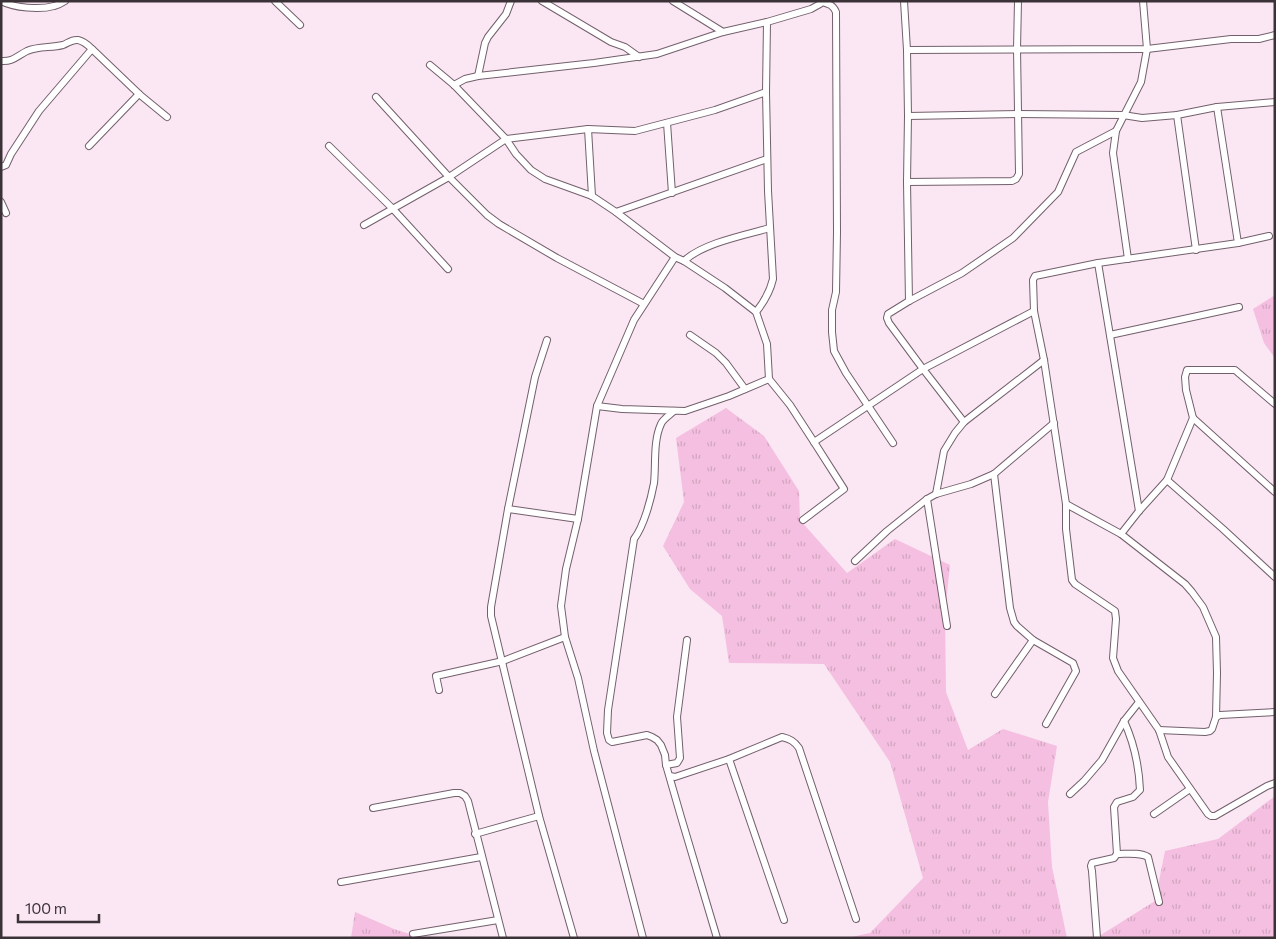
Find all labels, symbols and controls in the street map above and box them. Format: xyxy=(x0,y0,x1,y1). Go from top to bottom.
scale bar xyxy=(18,892,99,924)
text: 100 m xyxy=(25,899,67,917)

